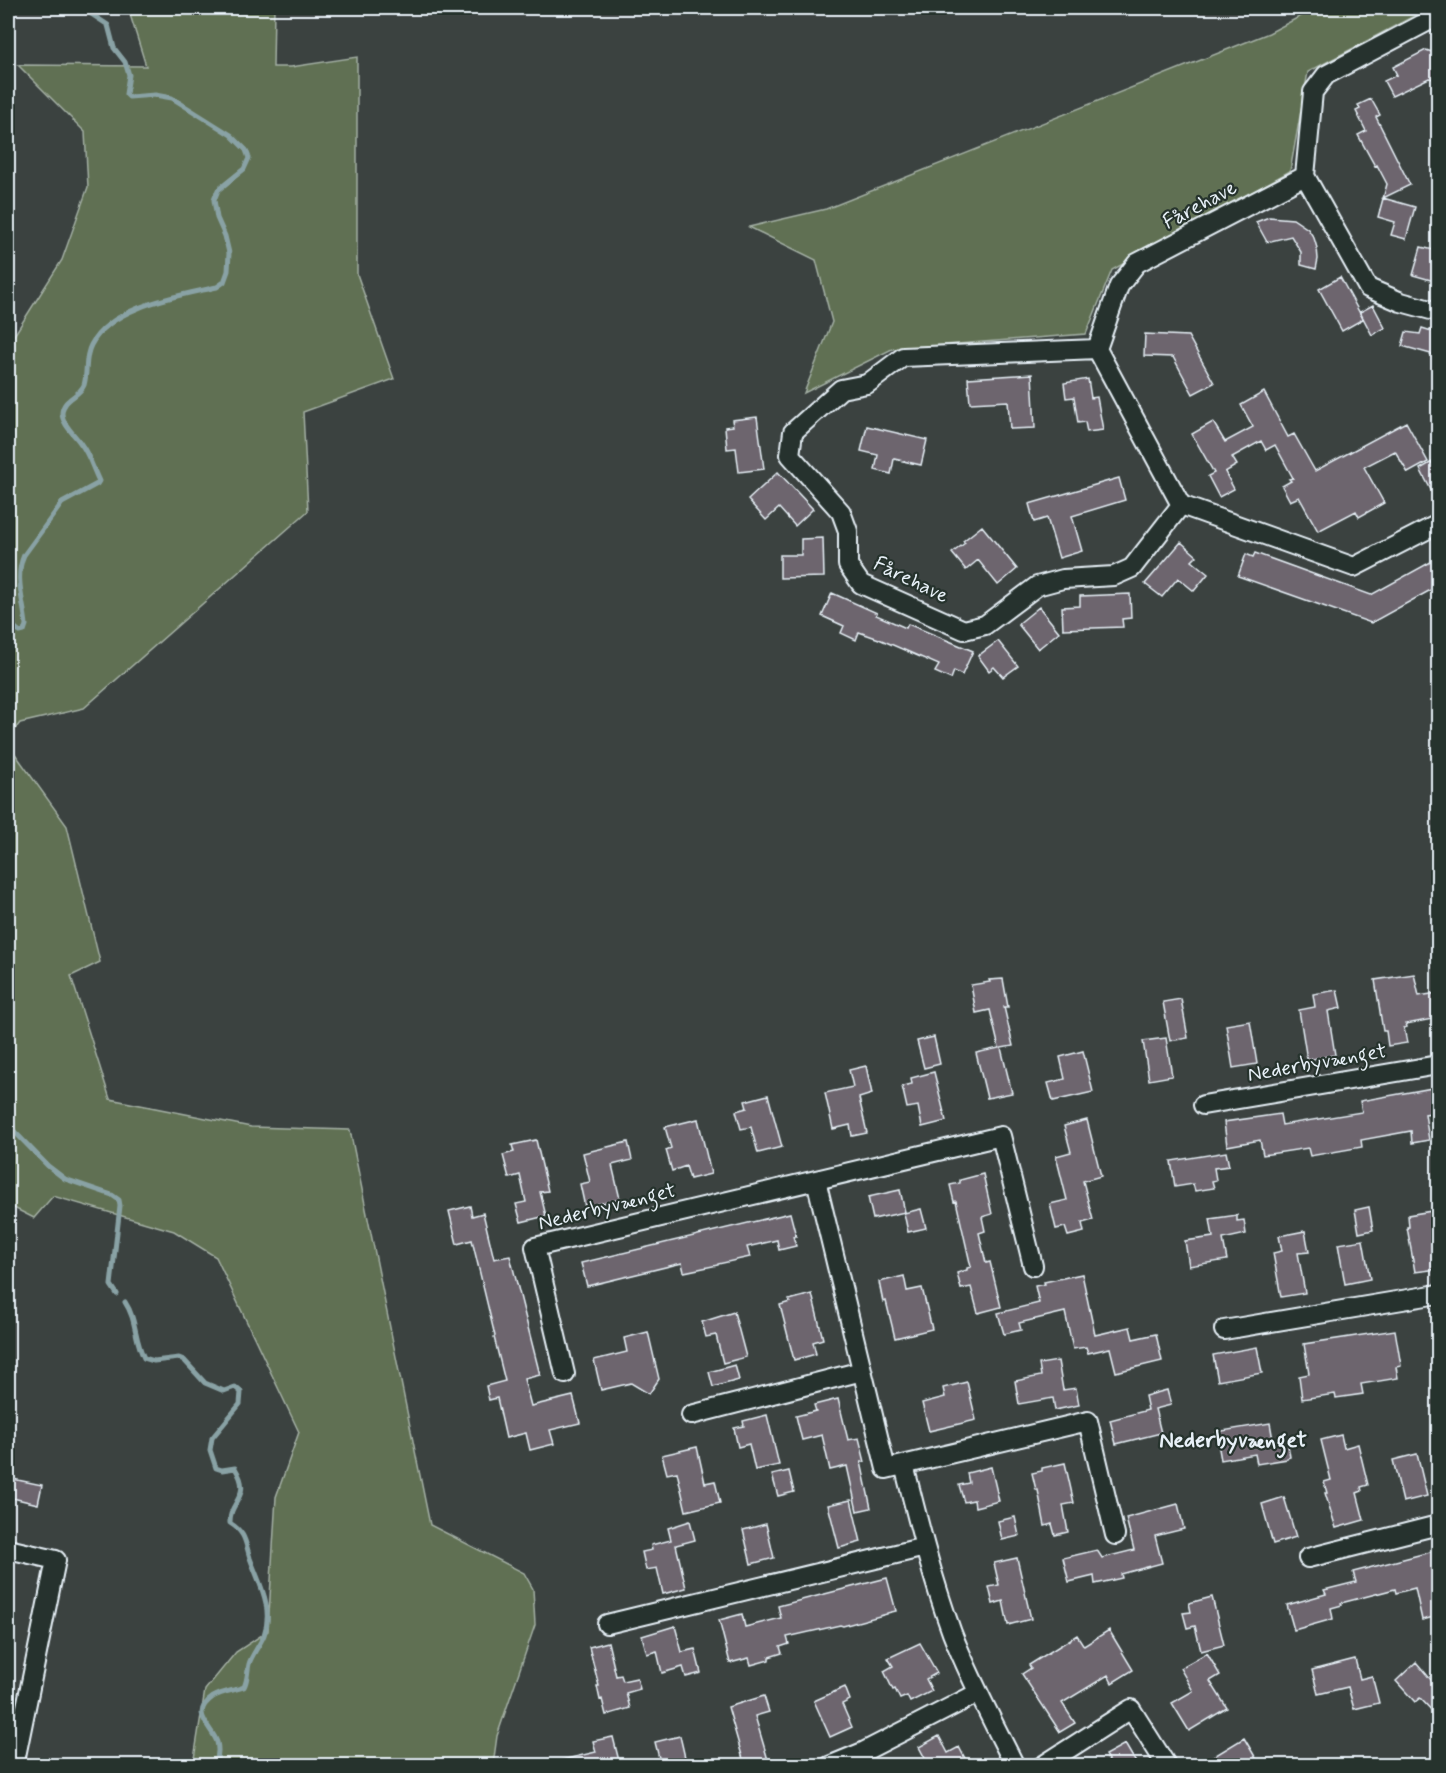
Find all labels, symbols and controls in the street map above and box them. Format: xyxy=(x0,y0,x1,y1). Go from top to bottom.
street label: Fårehave xyxy=(1158,174,1242,236)
street label: Fårehave xyxy=(869,550,953,610)
street label: Nederbyvænget xyxy=(1245,1037,1389,1091)
street label: Nederbyvænget xyxy=(535,1176,679,1240)
district label: Nederbyvænget xyxy=(1159,1427,1307,1459)

